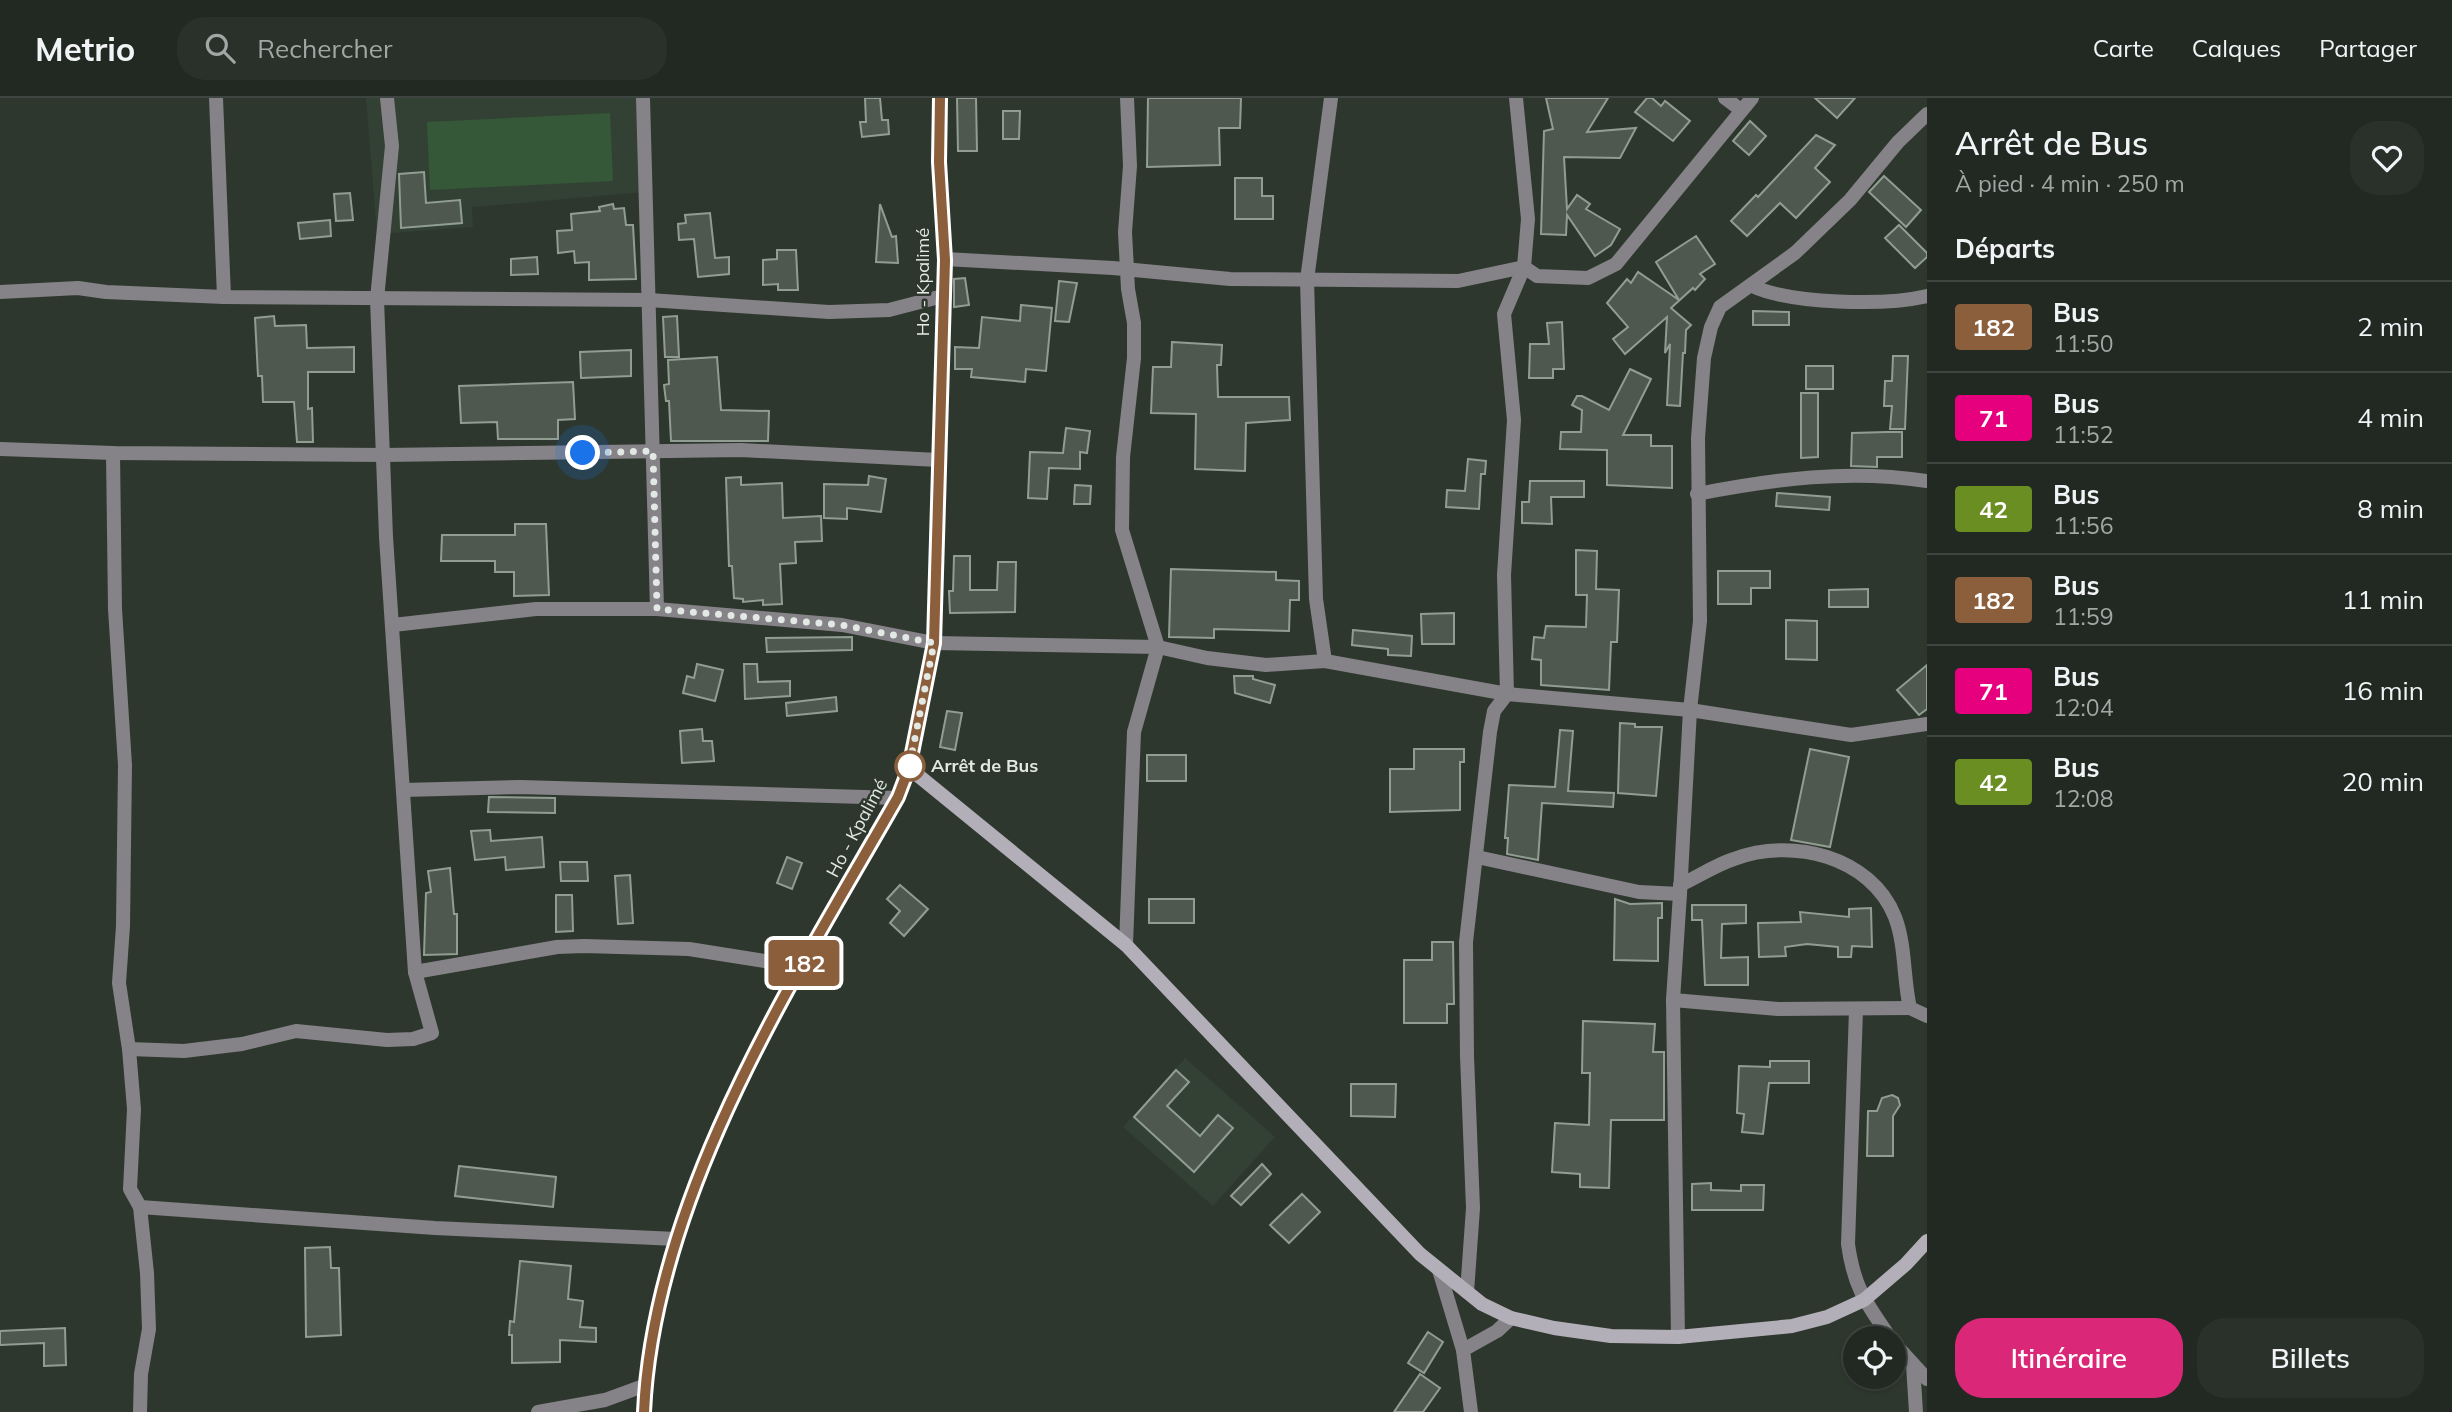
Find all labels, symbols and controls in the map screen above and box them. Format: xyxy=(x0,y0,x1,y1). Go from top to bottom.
search box xyxy=(177,17,667,80)
text: Metrio xyxy=(35,28,135,69)
icon: search xyxy=(201,29,239,67)
text: Rechercher xyxy=(257,32,392,65)
text: Carte xyxy=(2093,33,2154,63)
text: Calques xyxy=(2192,33,2281,63)
text: Partager xyxy=(2319,33,2417,63)
button: heart xyxy=(2350,121,2424,195)
text: Arrêt de Bus xyxy=(1955,122,2148,163)
text: À pied · 4 min · 250 m xyxy=(1955,169,2185,198)
street label: Ho - Kpalimé xyxy=(911,228,934,336)
text: Départs xyxy=(1955,232,2055,265)
text: Bus xyxy=(2053,296,2099,329)
text: 2 min xyxy=(2357,310,2424,343)
text: 182 xyxy=(1972,312,2015,342)
text: 11:50 xyxy=(2053,329,2113,358)
text: Bus xyxy=(2053,387,2099,420)
text: 4 min xyxy=(2357,401,2424,434)
text: 71 xyxy=(1979,403,2008,433)
text: 11:52 xyxy=(2053,420,2113,449)
your location xyxy=(565,435,600,470)
text: Bus xyxy=(2053,478,2099,511)
text: 8 min xyxy=(2357,492,2424,525)
text: 42 xyxy=(1979,494,2008,524)
text: 11:56 xyxy=(2053,511,2113,540)
text: Bus xyxy=(2053,569,2099,602)
text: 11 min xyxy=(2342,583,2424,616)
text: 182 xyxy=(1972,585,2015,615)
text: 11:59 xyxy=(2053,602,2113,631)
text: Bus xyxy=(2053,660,2099,693)
text: 16 min xyxy=(2342,674,2424,707)
text: 71 xyxy=(1979,676,2008,706)
text: 12:04 xyxy=(2053,693,2113,722)
marker: Arrêt de Bus xyxy=(895,751,925,781)
text: Bus xyxy=(2053,751,2099,784)
place label: Arrêt de Bus xyxy=(931,754,1038,777)
text: 20 min xyxy=(2342,765,2424,798)
text: 42 xyxy=(1979,767,2008,797)
street label: Ho - Kpalimé xyxy=(821,775,892,881)
text: 12:08 xyxy=(2053,784,2113,813)
line badge: 182 xyxy=(764,940,844,986)
text: 182 xyxy=(782,948,826,978)
button: Itinéraire xyxy=(1955,1318,2183,1398)
button: Billets xyxy=(2197,1318,2424,1398)
map controls xyxy=(1843,1326,1906,1389)
button: locate xyxy=(1843,1326,1906,1389)

